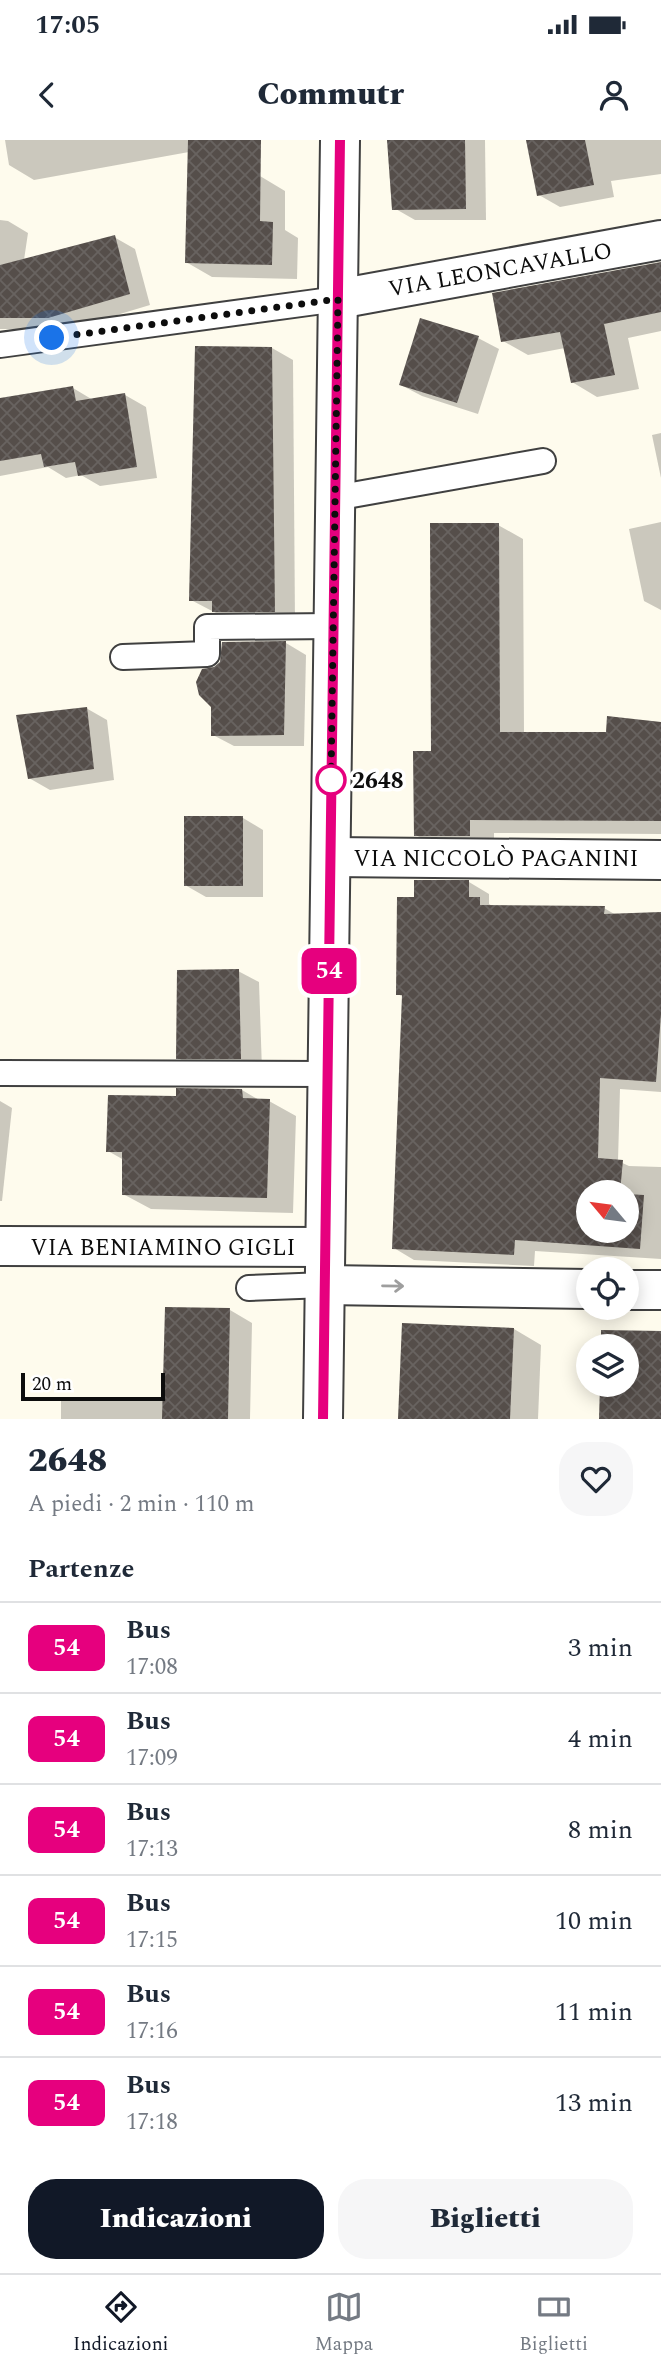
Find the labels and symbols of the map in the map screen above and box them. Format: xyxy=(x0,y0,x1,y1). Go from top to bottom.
street label: VIA LEONCAVALLO xyxy=(386,234,615,307)
your location xyxy=(34,320,69,355)
place label: 2648 xyxy=(352,764,404,799)
marker: 2648 xyxy=(316,765,346,795)
street label: VIA NICCOLÒ PAGANINI xyxy=(354,842,639,877)
line badge: 54 xyxy=(298,948,360,994)
north arrow xyxy=(576,1180,639,1242)
street label: VIA BENIAMINO GIGLI xyxy=(31,1231,295,1266)
one-way arrow xyxy=(381,1279,404,1293)
scale bar xyxy=(21,1370,164,1402)

